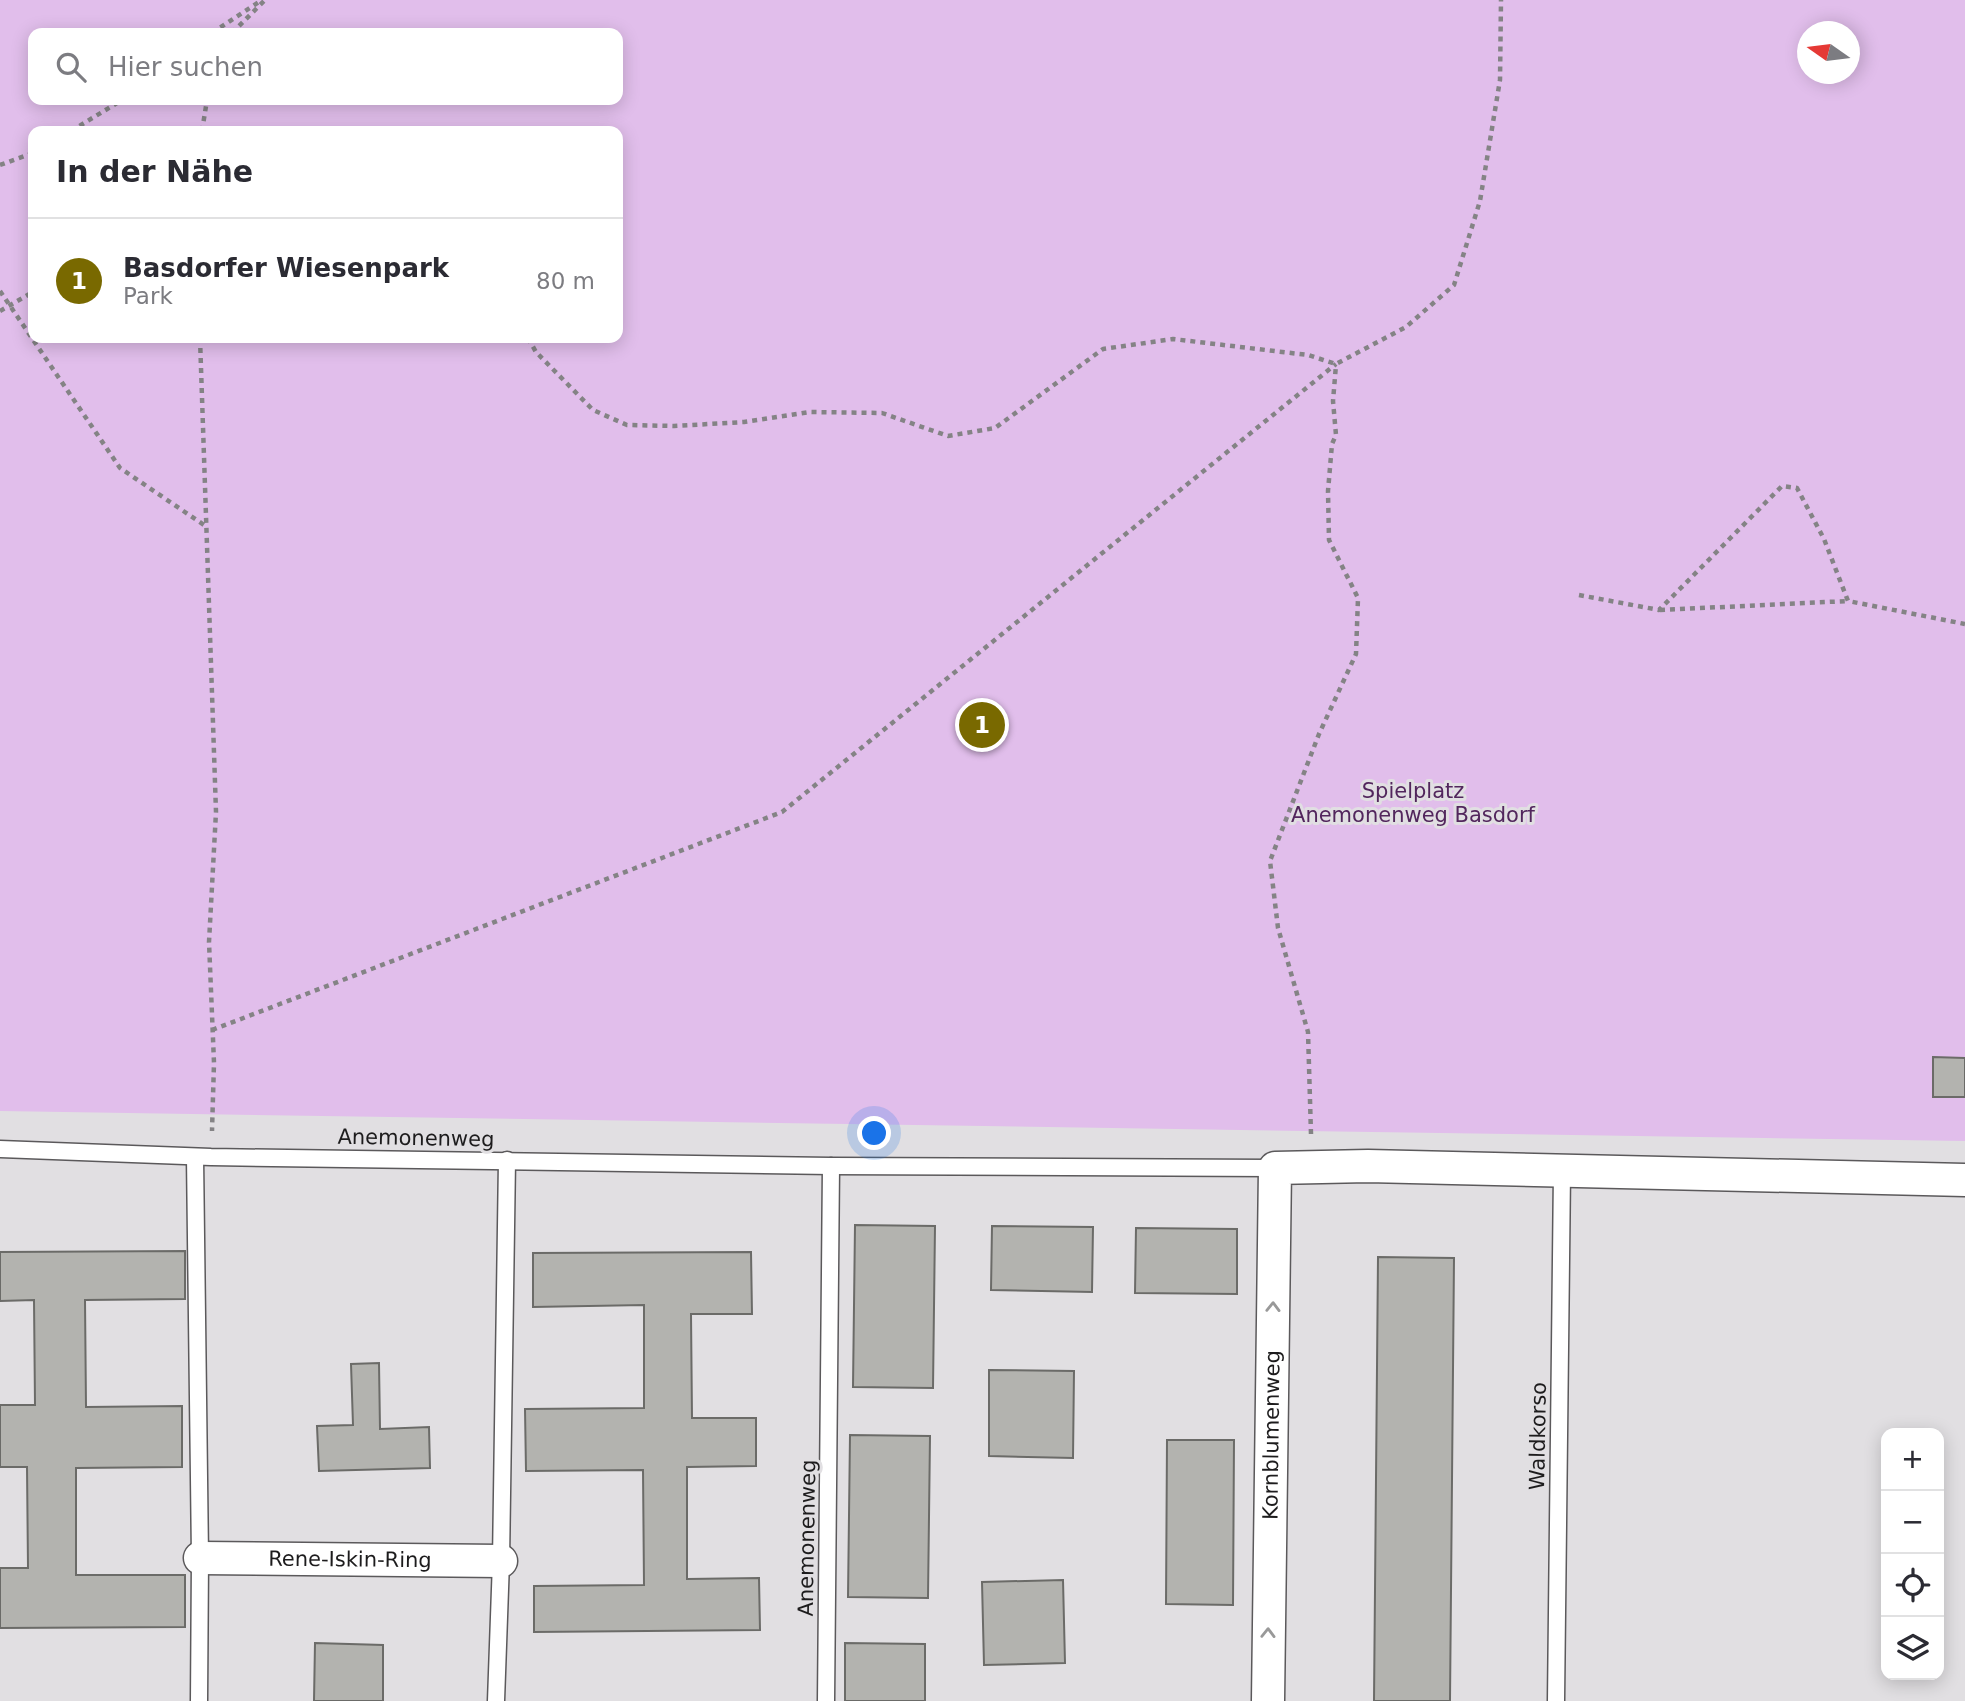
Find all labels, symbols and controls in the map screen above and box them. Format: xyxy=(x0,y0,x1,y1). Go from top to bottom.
north arrow xyxy=(1797,21,1860,84)
search box xyxy=(28,28,623,105)
icon: search xyxy=(52,48,90,86)
text: Hier suchen xyxy=(108,52,263,82)
text: In der Nähe xyxy=(56,154,253,189)
text: Basdorfer Wiesenpark xyxy=(123,253,449,283)
text: 1 xyxy=(71,268,87,294)
text: 80 m xyxy=(536,268,595,294)
text: Park xyxy=(123,283,173,309)
pin: 1 xyxy=(959,699,1005,751)
park label: Spielplatz Anemonenweg Basdorf xyxy=(1291,779,1536,827)
your location xyxy=(857,1116,891,1150)
street label: Anemonenweg xyxy=(337,1125,495,1151)
one-way arrow xyxy=(1265,1302,1281,1312)
street label: Kornblumenweg xyxy=(1258,1350,1285,1520)
street label: Waldkorso xyxy=(1525,1382,1551,1490)
map controls xyxy=(1881,1428,1944,1680)
button: + xyxy=(1881,1428,1944,1491)
street label: Anemonenweg xyxy=(794,1459,820,1617)
button: − xyxy=(1881,1491,1944,1554)
street label: Rene-Iskin-Ring xyxy=(268,1547,432,1572)
button: locate xyxy=(1881,1554,1944,1617)
button: layers xyxy=(1881,1617,1944,1680)
one-way arrow xyxy=(1261,1627,1276,1638)

